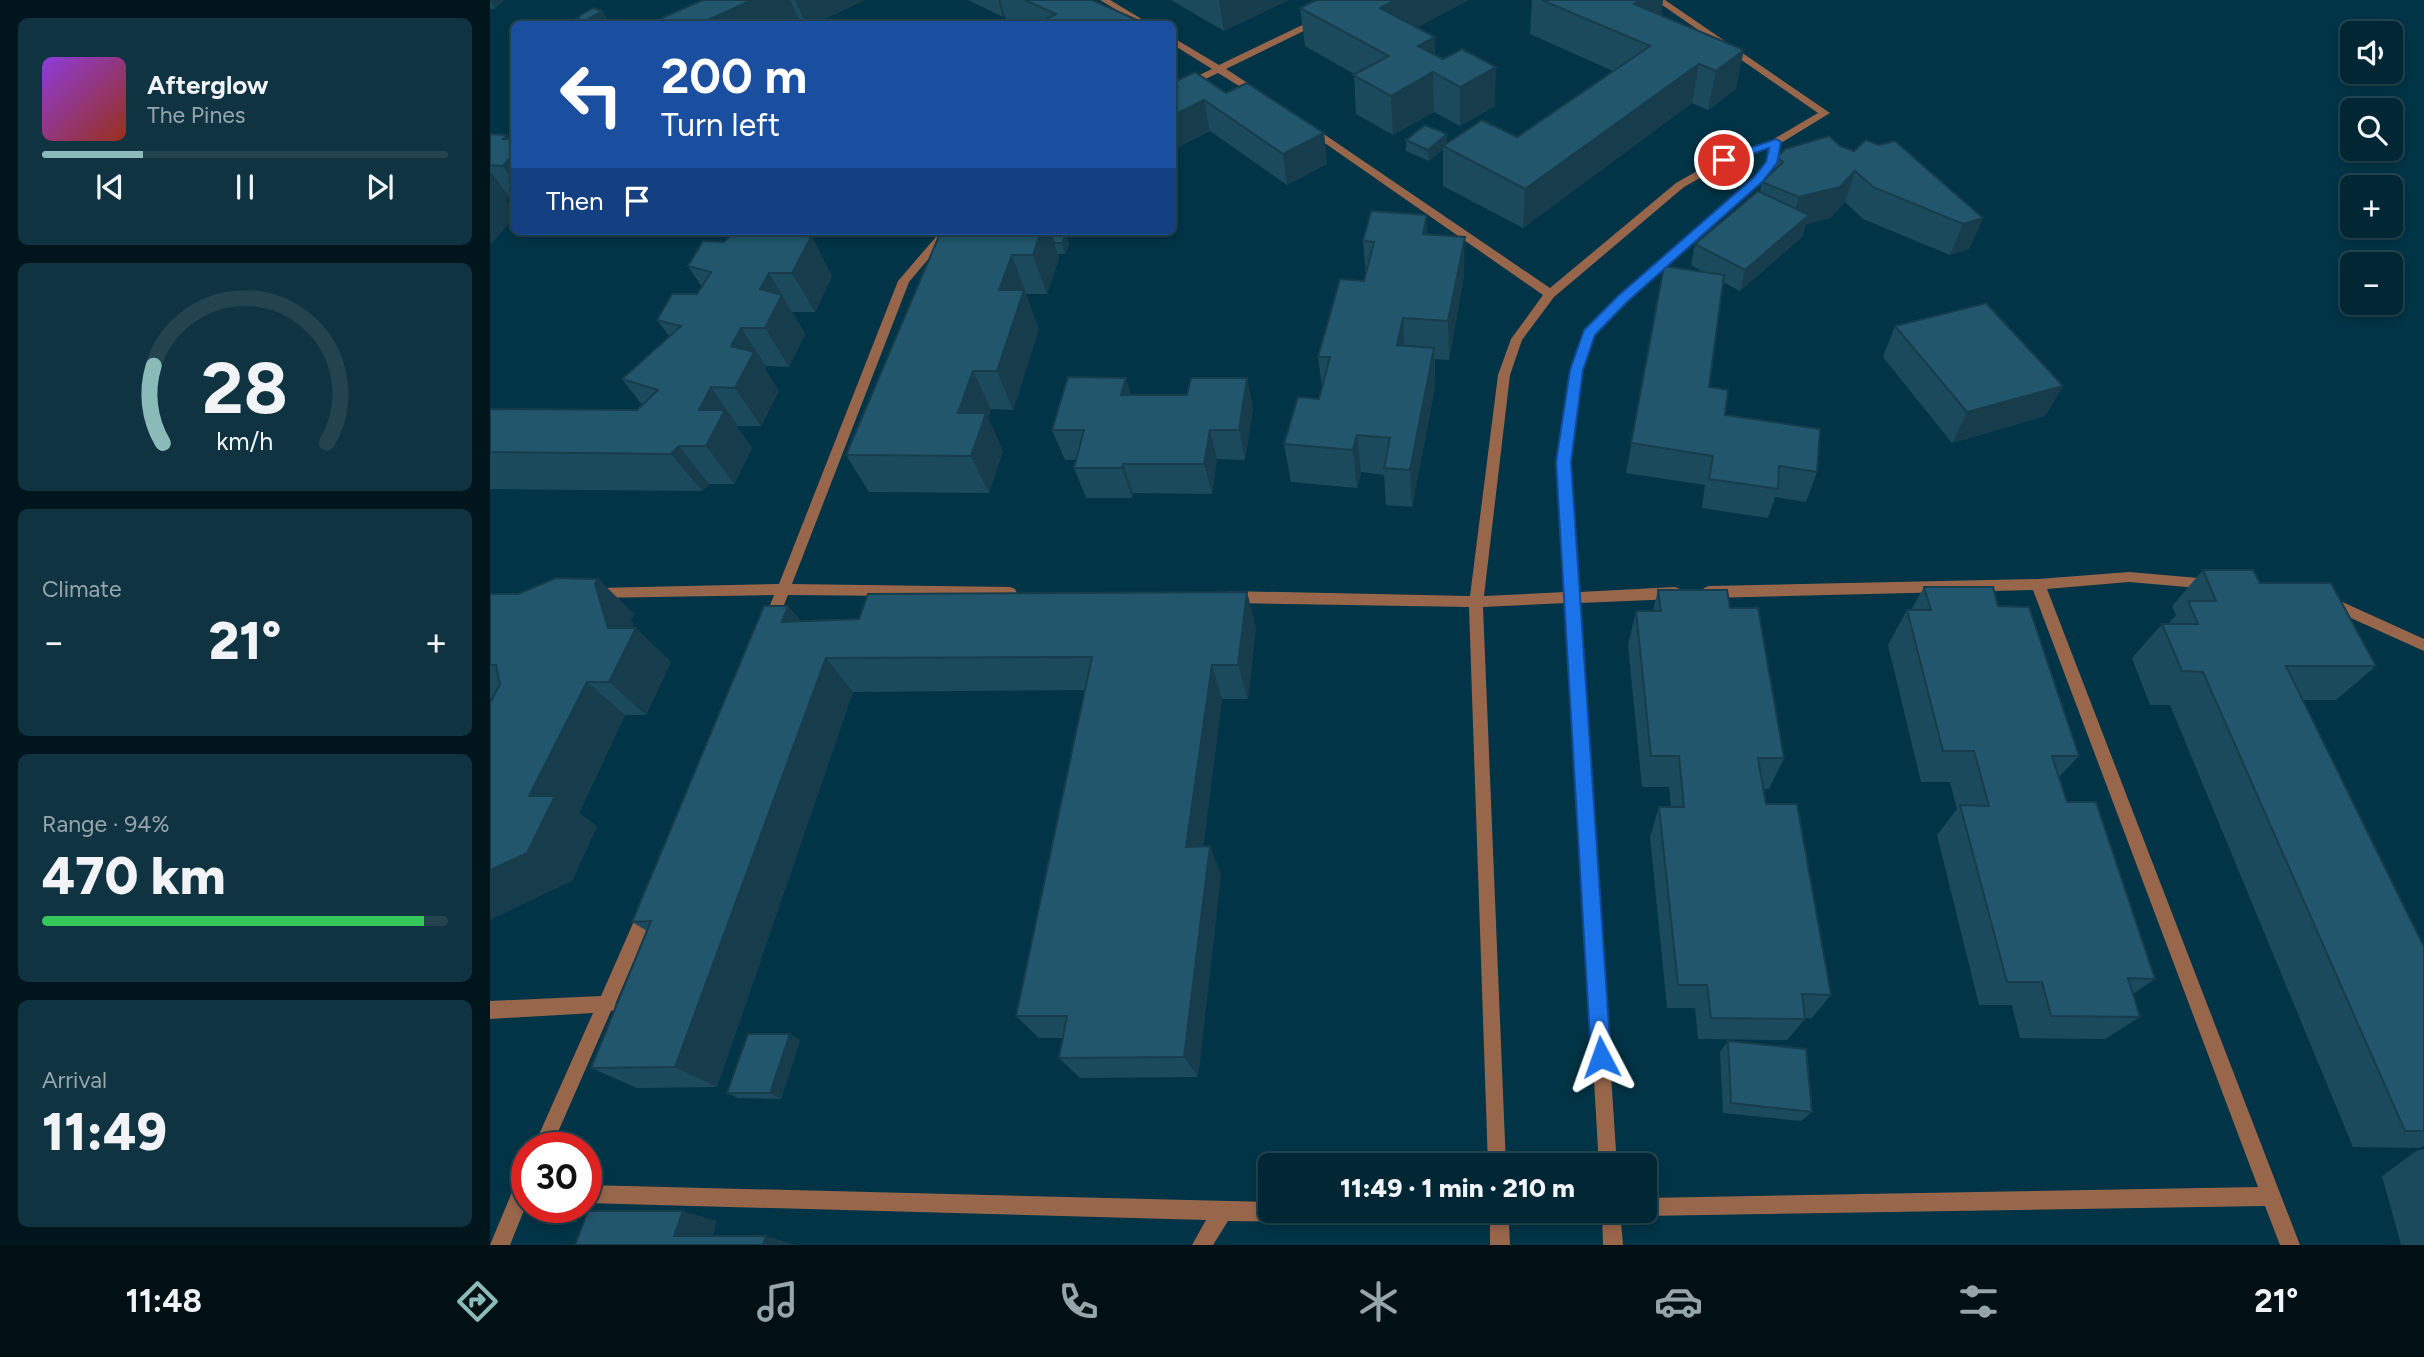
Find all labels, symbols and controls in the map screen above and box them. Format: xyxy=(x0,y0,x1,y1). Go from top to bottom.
map controls xyxy=(2340,21,2403,315)
button: sound xyxy=(2340,21,2403,84)
text: 200 m xyxy=(661,46,807,105)
icon: left xyxy=(546,49,637,140)
text: Afterglow xyxy=(147,69,269,101)
button: search xyxy=(2340,98,2403,161)
text: The Pines xyxy=(147,101,246,129)
text: Turn left xyxy=(661,106,780,144)
pin xyxy=(1694,130,1754,190)
icon: arrive xyxy=(1705,141,1743,179)
icon: previous xyxy=(91,168,129,206)
icon: pause xyxy=(226,168,264,206)
icon: next xyxy=(361,168,399,206)
button: + xyxy=(2340,175,2403,238)
icon: arrive xyxy=(618,182,656,220)
text: Then xyxy=(546,185,604,217)
button: − xyxy=(2340,252,2403,315)
text: 28 xyxy=(202,345,288,432)
text: km/h xyxy=(216,426,274,456)
text: Climate xyxy=(42,575,121,603)
text: 21° xyxy=(209,610,281,672)
text: − xyxy=(42,619,66,665)
text: + xyxy=(424,619,448,665)
text: Range · 94% xyxy=(42,810,170,838)
text: 470 km xyxy=(42,845,226,907)
position arrow xyxy=(1564,1020,1638,1094)
text: Arrival xyxy=(42,1066,107,1094)
text: 11:49 xyxy=(42,1101,167,1163)
speed limit sign: 30 xyxy=(511,1132,602,1223)
text: 11:49 · 1 min · 210 m xyxy=(1340,1172,1575,1204)
icon: directions xyxy=(453,1277,502,1326)
icon: music xyxy=(753,1277,802,1326)
icon: phone xyxy=(1054,1277,1103,1326)
icon: climate xyxy=(1354,1277,1403,1326)
icon: car xyxy=(1654,1277,1703,1326)
icon: filters xyxy=(1954,1277,2003,1326)
text: 11:48 xyxy=(126,1282,202,1320)
text: 21° xyxy=(2254,1282,2298,1320)

